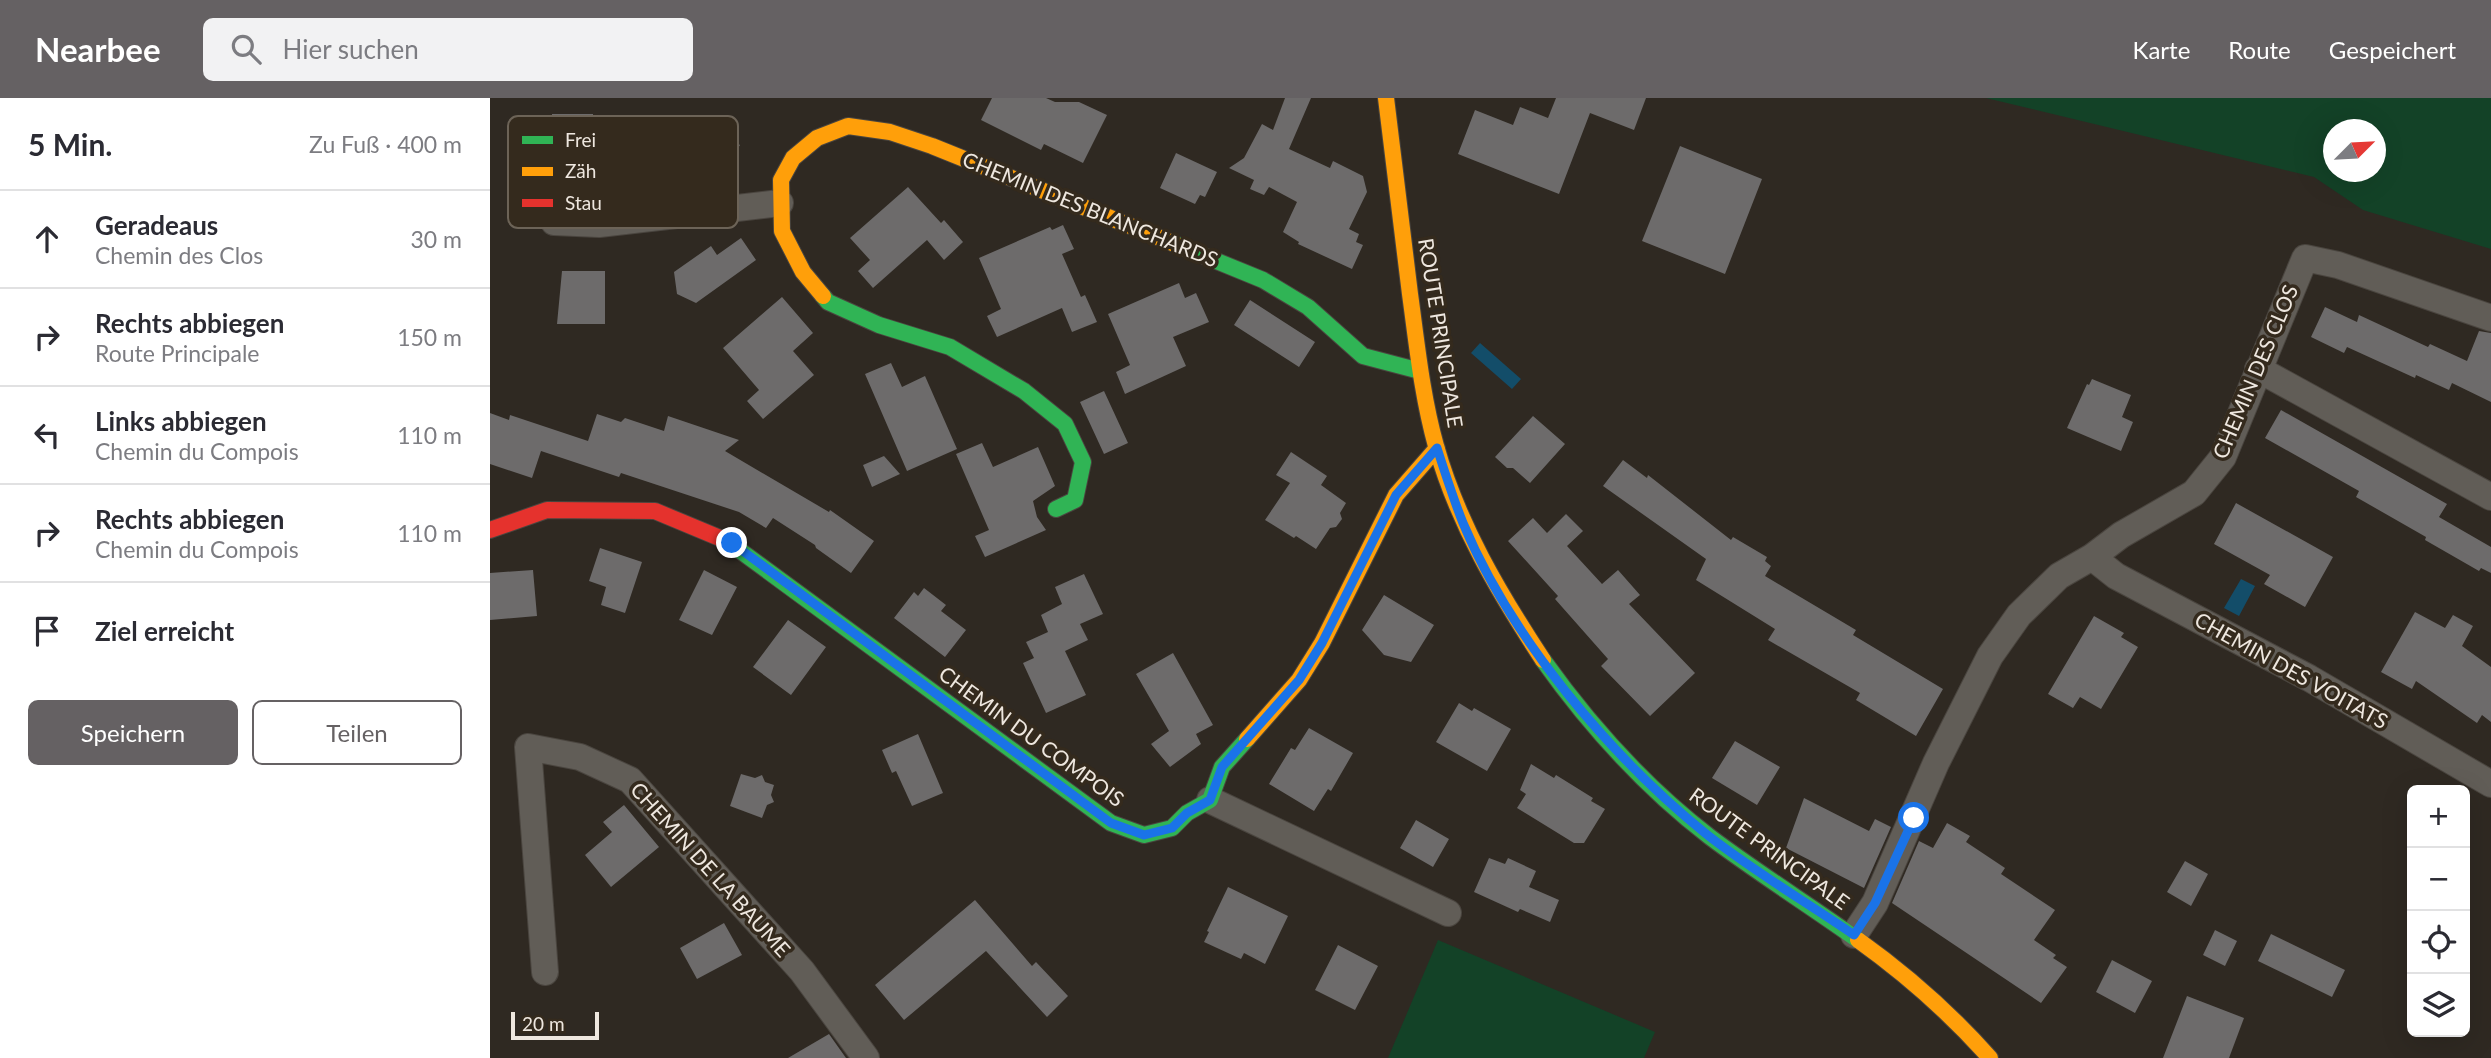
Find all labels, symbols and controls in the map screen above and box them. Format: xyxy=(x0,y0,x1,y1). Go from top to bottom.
search box xyxy=(203,18,693,81)
text: Nearbee xyxy=(35,29,161,69)
icon: search xyxy=(227,30,265,68)
text: Hier suchen xyxy=(283,33,419,65)
text: Karte xyxy=(2133,35,2190,64)
text: Route xyxy=(2228,35,2291,64)
text: Gespeichert xyxy=(2329,35,2456,64)
legend xyxy=(508,116,738,228)
north arrow xyxy=(2323,119,2386,182)
text: 5 Min. xyxy=(28,126,113,162)
text: Frei xyxy=(565,128,596,151)
text: Zu Fuß · 400 m xyxy=(309,130,462,158)
street label: CHEMIN DES BLANCHARDS xyxy=(959,146,1222,271)
text: Zäh xyxy=(565,159,596,182)
text: Stau xyxy=(565,191,602,214)
text: Geradeaus xyxy=(95,209,218,241)
icon: ahead xyxy=(28,220,66,258)
text: 30 m xyxy=(411,225,462,253)
street label: ROUTE PRINCIPALE xyxy=(1414,236,1469,429)
text: Chemin des Clos xyxy=(95,241,263,269)
street label: CHEMIN DES CLOS xyxy=(2207,281,2302,462)
text: Rechts abbiegen xyxy=(95,307,284,339)
icon: right xyxy=(28,318,66,356)
text: 150 m xyxy=(397,323,462,351)
text: Route Principale xyxy=(95,339,259,367)
text: Links abbiegen xyxy=(95,405,267,437)
icon: left xyxy=(28,416,66,454)
text: 110 m xyxy=(397,421,462,449)
text: Chemin du Compois xyxy=(95,437,299,465)
text: Rechts abbiegen xyxy=(95,503,284,535)
icon: right xyxy=(28,514,66,552)
text: 110 m xyxy=(397,519,462,547)
route end xyxy=(716,527,747,558)
text: Chemin du Compois xyxy=(95,535,299,563)
street label: CHEMIN DES VOITATS xyxy=(2191,606,2393,733)
icon: arrive xyxy=(28,612,66,650)
text: Ziel erreicht xyxy=(95,615,234,647)
street label: CHEMIN DU COMPOIS xyxy=(935,660,1129,811)
button: Speichern xyxy=(28,700,238,765)
button: Teilen xyxy=(252,700,462,765)
street label: CHEMIN DE LA BAUME xyxy=(626,776,796,961)
street label: ROUTE PRINCIPALE xyxy=(1685,781,1855,914)
map controls xyxy=(2407,785,2470,1037)
button: + xyxy=(2407,785,2470,848)
route start xyxy=(1898,802,1929,833)
button: − xyxy=(2407,848,2470,911)
button: locate xyxy=(2407,911,2470,974)
button: layers xyxy=(2407,974,2470,1037)
scale bar xyxy=(511,1009,598,1041)
text: 20 m xyxy=(522,1012,565,1035)

